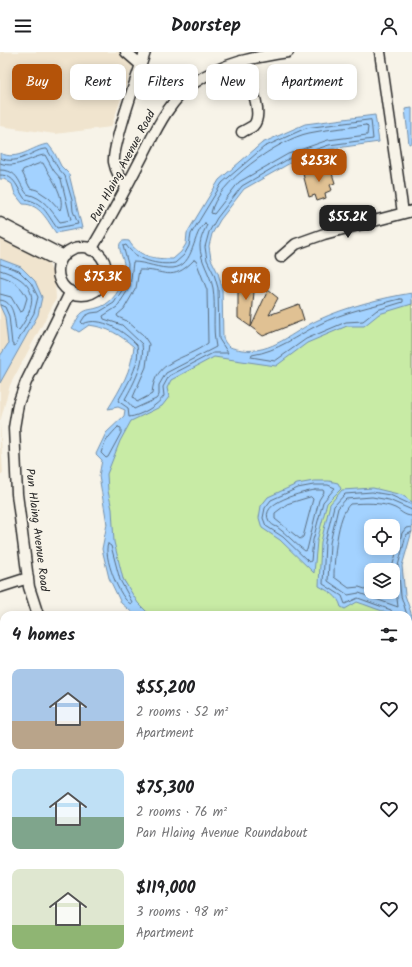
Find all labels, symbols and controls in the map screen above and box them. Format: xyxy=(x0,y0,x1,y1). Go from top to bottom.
text: Doorstep xyxy=(171,12,241,41)
icon: menu xyxy=(12,15,34,37)
icon: person xyxy=(378,15,400,37)
chip: Buy xyxy=(12,64,62,100)
chip: Rent xyxy=(70,64,126,100)
chip: Filters xyxy=(134,64,198,100)
chip: New xyxy=(206,64,259,100)
chip: Apartment xyxy=(267,64,357,100)
street label: Pun Hlaing Avenue Road xyxy=(85,106,161,225)
pin: $253K xyxy=(291,149,347,183)
text: $253K xyxy=(301,151,337,172)
pin: $55.2K xyxy=(315,205,381,239)
text: $55.2K xyxy=(328,207,368,228)
pin: $75.3K xyxy=(70,265,136,299)
text: $75.3K xyxy=(84,267,122,288)
pin: $119K xyxy=(218,267,274,301)
text: $119K xyxy=(231,269,261,290)
street label: Pun Hlaing Avenue Road xyxy=(20,467,54,594)
map controls xyxy=(364,519,400,599)
button: locate xyxy=(364,519,400,555)
button: layers xyxy=(364,563,400,599)
text: 4 homes xyxy=(12,622,75,649)
icon: filters xyxy=(378,624,400,646)
text: $55,200 xyxy=(136,675,195,702)
icon: home xyxy=(44,685,92,733)
icon: heart xyxy=(378,698,400,720)
text: 2 rooms · 52 m² xyxy=(136,702,228,723)
text: Apartment xyxy=(136,723,194,744)
text: $75,300 xyxy=(136,775,194,802)
icon: home xyxy=(44,785,92,833)
icon: heart xyxy=(378,798,400,820)
text: 2 rooms · 76 m² xyxy=(136,802,227,823)
text: Pan Hlaing Avenue Roundabout xyxy=(136,823,307,844)
text: $119,000 xyxy=(136,875,196,902)
icon: home xyxy=(44,885,92,933)
icon: heart xyxy=(378,898,400,920)
text: 3 rooms · 98 m² xyxy=(136,902,228,923)
text: Apartment xyxy=(136,923,194,944)

